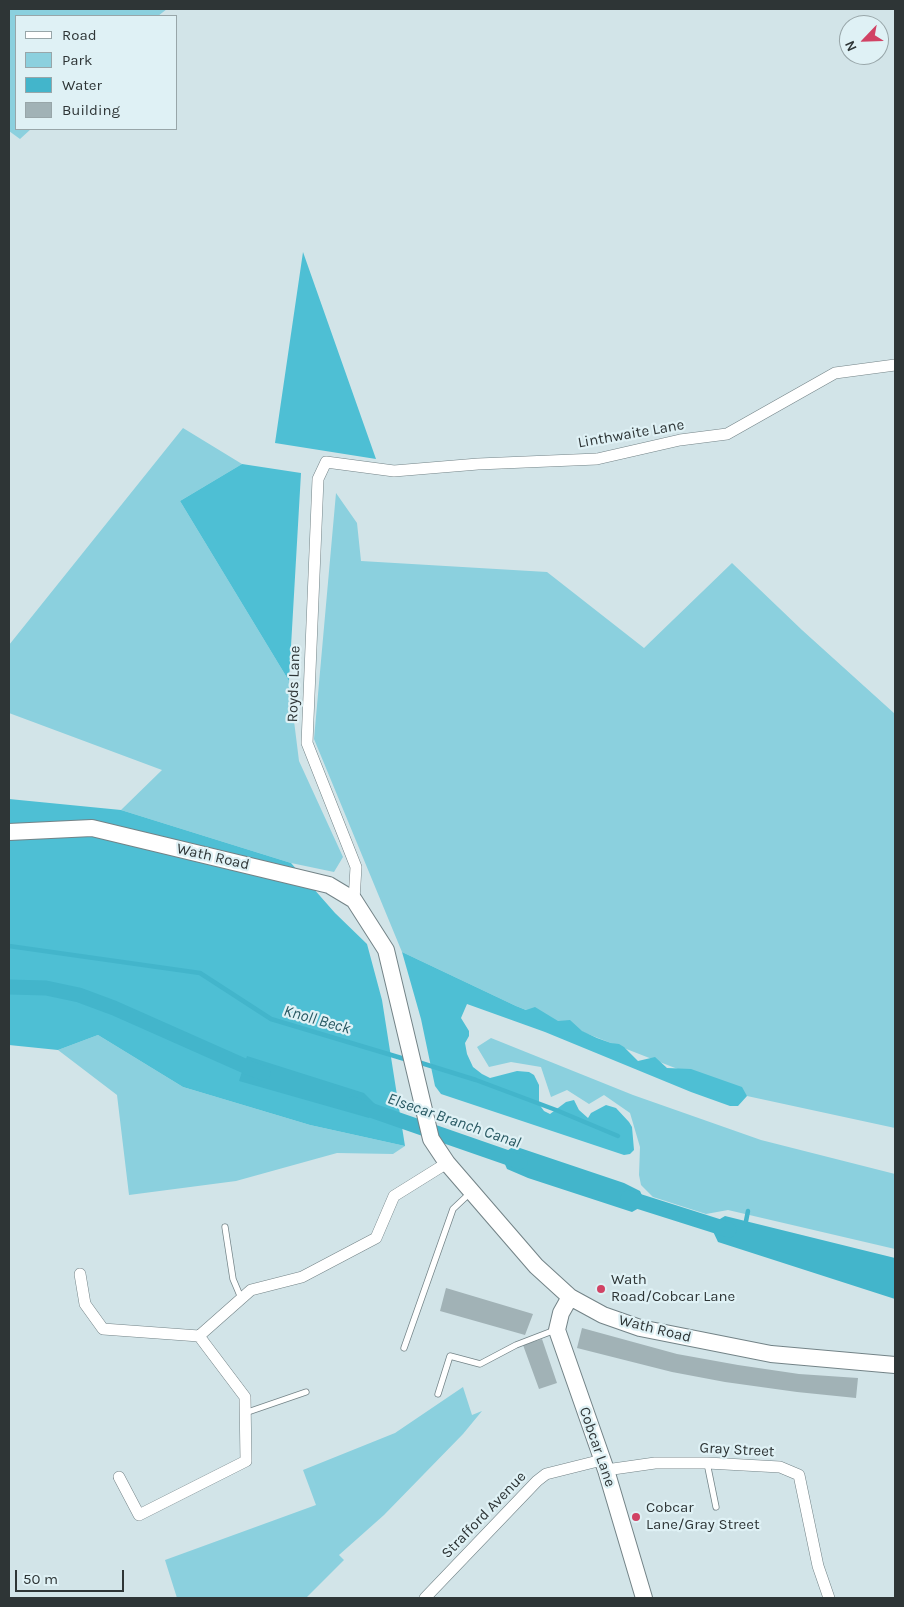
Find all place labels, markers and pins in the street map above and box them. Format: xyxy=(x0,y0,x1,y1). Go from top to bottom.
place label: Wath Road/Cobcar Lane xyxy=(611,1271,735,1306)
marker: Wath Road/Cobcar Lane xyxy=(595,1283,607,1295)
place label: Cobcar Lane/Gray Street xyxy=(646,1499,760,1534)
marker: Cobcar Lane/Gray Street xyxy=(630,1511,642,1523)

